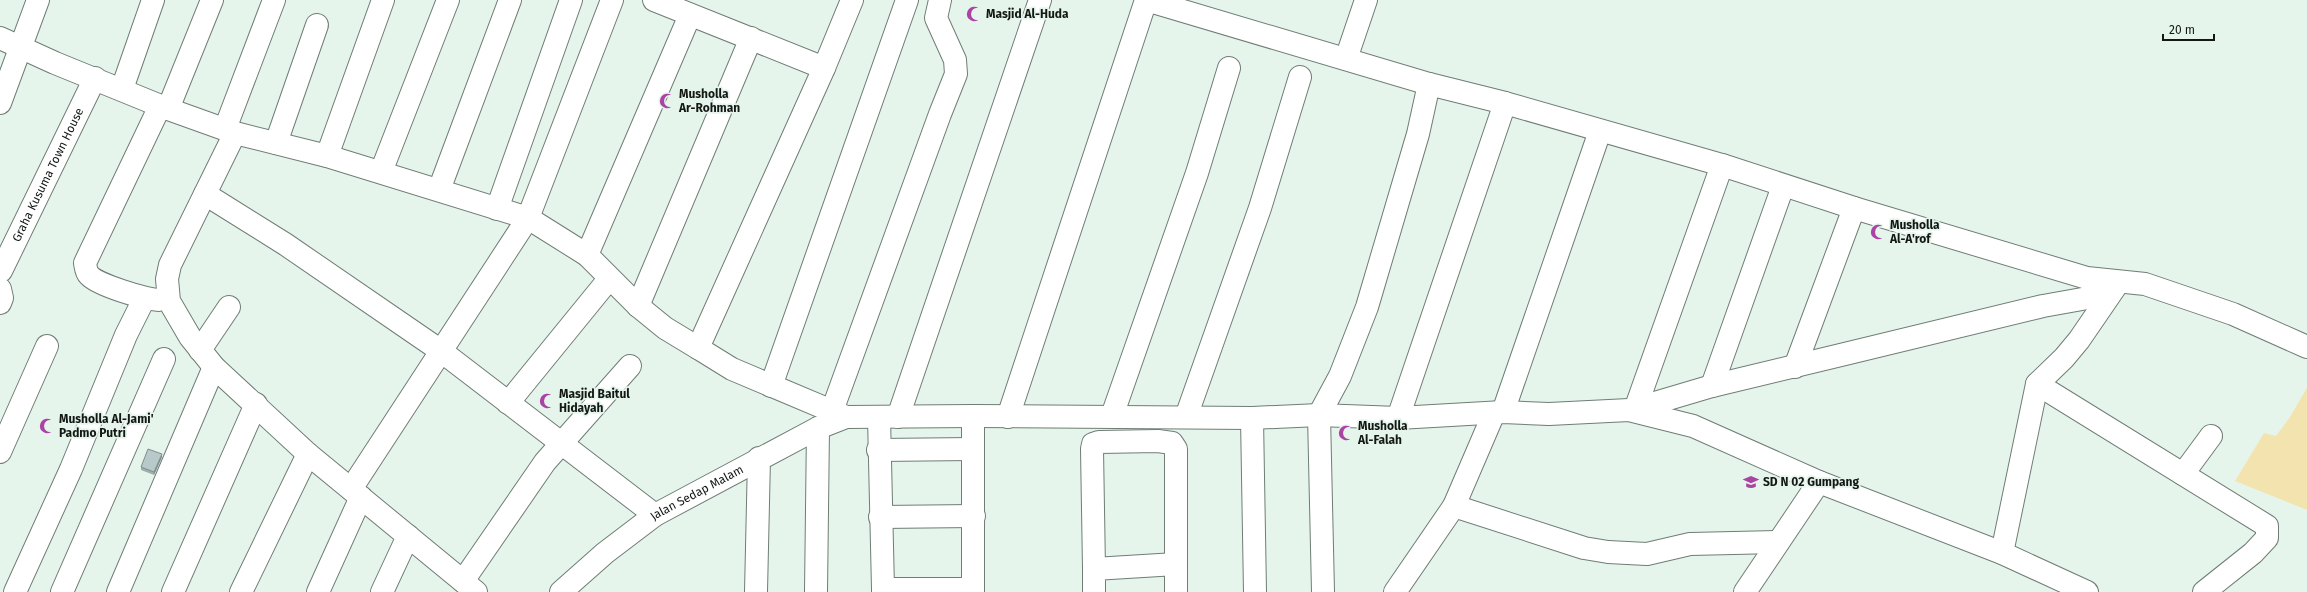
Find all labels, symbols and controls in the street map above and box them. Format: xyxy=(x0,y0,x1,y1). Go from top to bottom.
mosque icon: Masjid Al-Huda xyxy=(965,5,983,23)
place label: Masjid Al-Huda xyxy=(986,7,1069,21)
scale bar xyxy=(2163,16,2214,42)
text: 20 m xyxy=(2169,23,2195,37)
place label: Musholla Ar-Rohman xyxy=(678,87,740,115)
mosque icon: Musholla Ar-Rohman xyxy=(658,92,676,110)
street label: Graha Kusuma Town House xyxy=(9,105,86,244)
place label: Musholla Al-A'rof xyxy=(1889,218,1940,246)
mosque icon: Musholla Al-A'rof xyxy=(1869,223,1887,241)
place label: Masjid Baitul Hidayah xyxy=(559,387,630,415)
mosque icon: Masjid Baitul Hidayah xyxy=(538,392,556,410)
place label: Musholla Al-Jami' Padmo Putri xyxy=(59,412,154,440)
mosque icon: Musholla Al-Jami' Padmo Putri xyxy=(38,417,56,435)
place label: Musholla Al-Falah xyxy=(1357,419,1408,447)
mosque icon: Musholla Al-Falah xyxy=(1337,424,1355,442)
street label: Jalan Sedap Malam xyxy=(647,462,746,523)
school or university icon: SD N 02 Gumpang xyxy=(1742,473,1760,491)
place label: SD N 02 Gumpang xyxy=(1763,475,1860,489)

